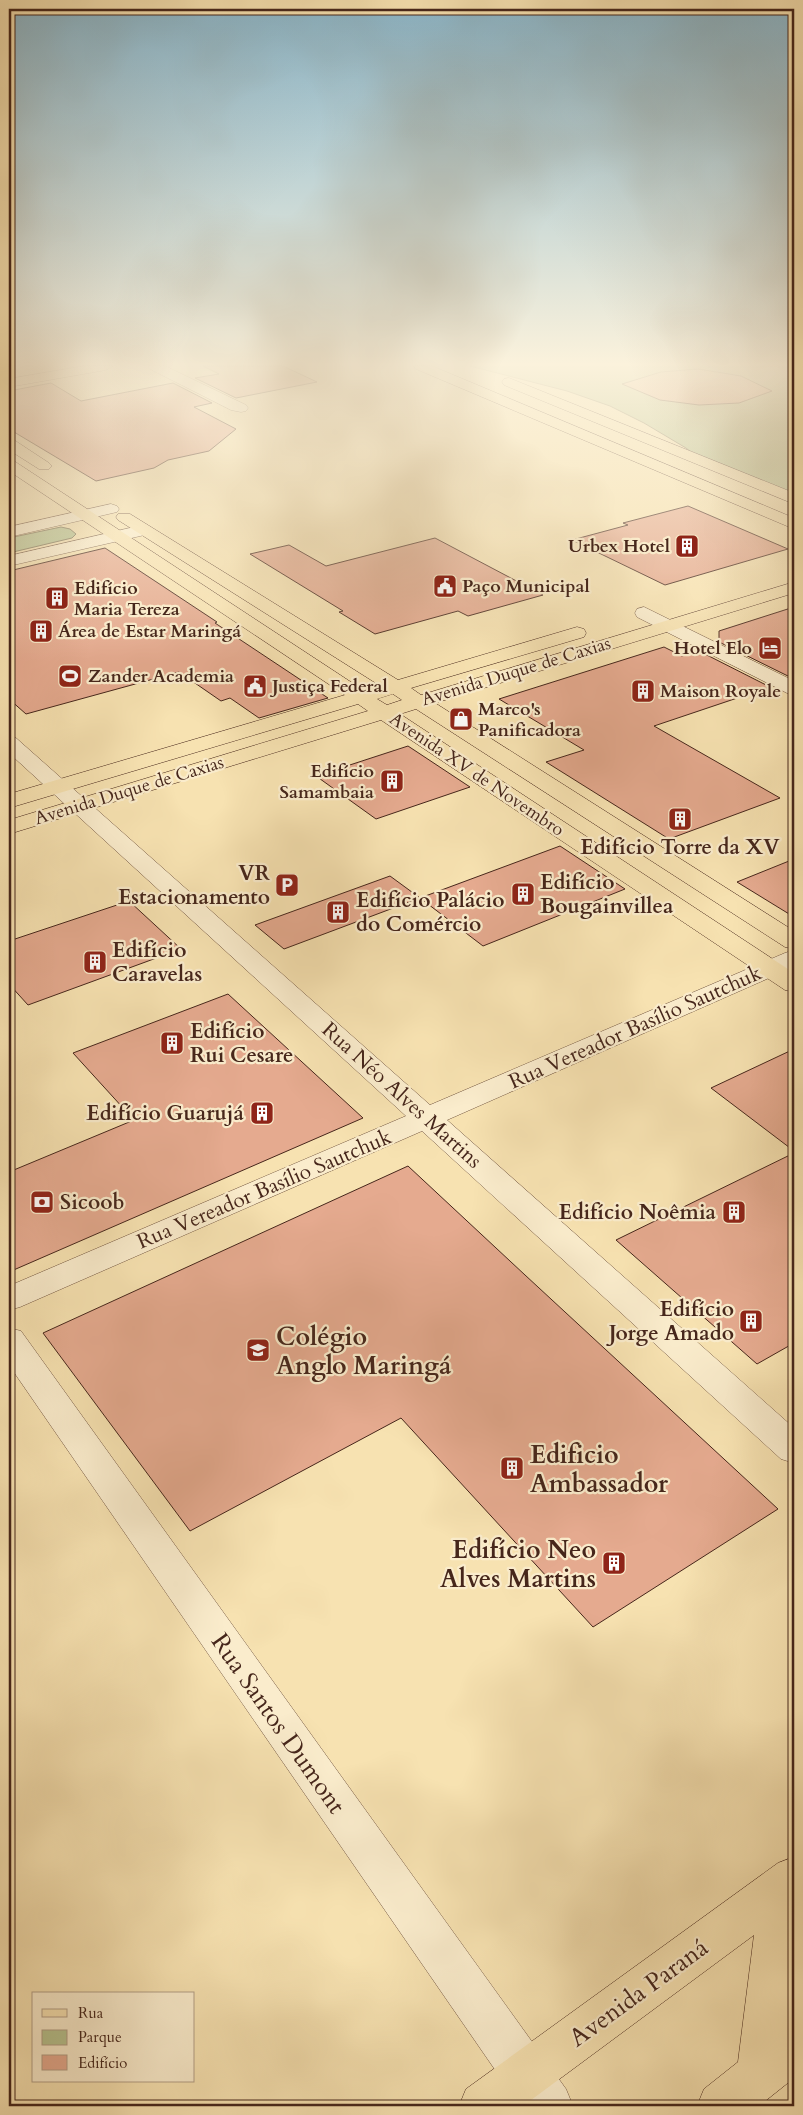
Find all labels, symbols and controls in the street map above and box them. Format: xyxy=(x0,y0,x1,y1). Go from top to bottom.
building icon: Urbex Hotel xyxy=(674,533,700,559)
place label: Urbex Hotel xyxy=(568,534,670,559)
public building icon: Paço Municipal xyxy=(432,573,458,599)
place label: Paço Municipal xyxy=(462,574,590,599)
place label: Edifício Maria Tereza xyxy=(74,576,180,622)
building icon: Edifício Maria Tereza xyxy=(44,585,70,611)
building icon: Área de Estar Maringá xyxy=(28,618,54,644)
place label: Área de Estar Maringá xyxy=(58,619,241,644)
street label: Avenida Duque de Caxias xyxy=(419,631,614,712)
hotel icon: Hotel Elo xyxy=(757,635,783,661)
place label: Hotel Elo xyxy=(674,636,752,661)
sports icon: Zander Academia xyxy=(57,663,83,689)
place label: Zander Academia xyxy=(88,664,234,689)
public building icon: Justiça Federal xyxy=(242,673,268,699)
place label: Justiça Federal xyxy=(269,674,388,699)
building icon: Maison Royale xyxy=(630,678,656,704)
place label: Maison Royale xyxy=(660,679,781,704)
place label: Marco's Panificadora xyxy=(478,697,581,743)
street label: Avenida XV de Novembro xyxy=(384,706,569,843)
shop icon: Marco's Panificadora xyxy=(448,706,474,732)
street label: Avenida Duque de Caxias xyxy=(32,750,227,831)
place label: Edifício Samambaia xyxy=(280,759,374,805)
building icon: Edifício Samambaia xyxy=(379,768,405,794)
building icon: Edifício Torre da XV xyxy=(667,806,693,832)
place label: Edifício Torre da XV xyxy=(580,833,780,862)
place label: VR Estacionamento xyxy=(118,859,271,912)
place label: Edifício Bougainvillea xyxy=(540,868,674,921)
parking icon: VR Estacionamento xyxy=(274,872,300,898)
building icon: Edifício Bougainvillea xyxy=(510,881,536,907)
place label: Edifício Palácio do Comércio xyxy=(356,886,504,939)
building icon: Edifício Palácio do Comércio xyxy=(325,899,351,925)
place label: Edifício Caravelas xyxy=(112,936,202,989)
building icon: Edifício Caravelas xyxy=(82,949,108,975)
street label: Rua Vereador Basílio Sautchuk xyxy=(504,958,767,1096)
street label: Rua Néo Alves Martins xyxy=(315,1016,488,1175)
place label: Edifício Rui Cesare xyxy=(190,1017,293,1070)
building icon: Edifício Rui Cesare xyxy=(159,1030,185,1056)
place label: Edifício Guarujá xyxy=(86,1099,245,1128)
building icon: Edifício Guarujá xyxy=(249,1100,275,1126)
street label: Rua Vereador Basílio Sautchuk xyxy=(132,1122,397,1256)
place label: Sicoob xyxy=(60,1188,125,1217)
bank icon: Sicoob xyxy=(29,1189,55,1215)
place label: Edifício Noêmia xyxy=(559,1198,717,1227)
building icon: Edifício Noêmia xyxy=(721,1199,747,1225)
place label: Edifício Jorge Amado xyxy=(606,1295,734,1348)
building icon: Edifício Jorge Amado xyxy=(738,1308,764,1334)
place label: Colégio Anglo Maringá xyxy=(276,1320,452,1383)
school or university icon: Colégio Anglo Maringá xyxy=(245,1337,271,1363)
place label: Edificio Ambassador xyxy=(530,1438,669,1501)
building icon: Edificio Ambassador xyxy=(499,1455,525,1481)
place label: Edifício Neo Alves Martins xyxy=(440,1533,596,1596)
building icon: Edifício Neo Alves Martins xyxy=(601,1550,627,1576)
street label: Rua Santos Dumont xyxy=(203,1626,353,1821)
street label: Avenida Paraná xyxy=(562,1931,715,2055)
legend xyxy=(32,1992,195,2082)
text: Rua xyxy=(78,2003,104,2023)
text: Parque xyxy=(78,2027,122,2047)
text: Edifício xyxy=(78,2053,127,2073)

